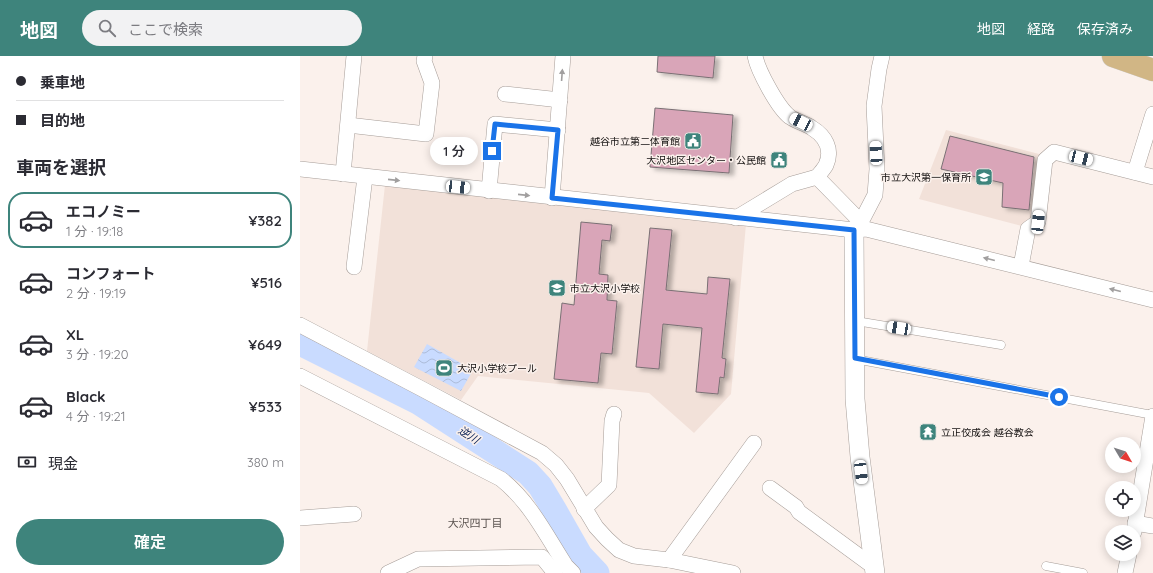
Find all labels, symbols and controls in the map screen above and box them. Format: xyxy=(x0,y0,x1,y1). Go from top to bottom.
search box xyxy=(82,10,362,46)
icon: search xyxy=(96,17,118,39)
text: 地図 xyxy=(20,18,58,42)
text: ここで検索 xyxy=(128,20,203,39)
text: 地図 xyxy=(977,20,1005,38)
text: 経路 xyxy=(1027,20,1055,38)
text: 保存済み xyxy=(1077,20,1133,38)
one-way arrow xyxy=(558,69,565,81)
text: 乗車地 xyxy=(40,73,85,92)
text: 目的地 xyxy=(40,111,85,130)
car xyxy=(788,111,814,133)
public building icon: 越谷市立第二体育館 xyxy=(683,131,703,151)
place label: 越谷市立第二体育館 xyxy=(590,135,680,148)
callout: 1 分 xyxy=(430,137,478,165)
car xyxy=(869,141,883,165)
route end xyxy=(483,142,501,160)
text: 1 分 xyxy=(443,143,465,159)
car xyxy=(1068,149,1094,167)
public building icon: 大沢地区センター・公民館 xyxy=(769,150,789,170)
place label: 大沢地区センター・公民館 xyxy=(646,154,766,167)
text: 車両を選択 xyxy=(16,156,106,179)
school or university icon: 市立大沢第一保育所 xyxy=(974,167,994,187)
place label: 市立大沢第一保育所 xyxy=(881,171,971,184)
one-way arrow xyxy=(388,177,400,183)
car xyxy=(445,180,471,194)
one-way arrow xyxy=(518,191,530,198)
icon: car xyxy=(18,202,54,238)
text: エコノミー xyxy=(66,202,141,221)
car xyxy=(1031,209,1045,235)
text: ¥382 xyxy=(249,211,282,230)
text: 1 分 · 19:18 xyxy=(66,223,123,239)
one-way arrow xyxy=(983,255,995,261)
icon: car xyxy=(18,264,54,300)
text: コンフォート xyxy=(66,264,156,283)
text: ¥516 xyxy=(251,273,282,292)
school or university icon: 市立大沢小学校 xyxy=(547,278,567,298)
place label: 市立大沢小学校 xyxy=(570,282,640,295)
text: 2 分 · 19:19 xyxy=(66,285,126,301)
one-way arrow xyxy=(1109,287,1121,293)
car xyxy=(886,320,912,336)
text: XL xyxy=(66,325,84,344)
icon: car xyxy=(18,326,54,362)
text: ¥649 xyxy=(248,335,282,354)
text: 3 分 · 19:20 xyxy=(66,346,128,362)
sports icon: 大沢小学校プール xyxy=(434,358,454,378)
place label: 大沢小学校プール xyxy=(457,362,537,375)
text: Black xyxy=(66,387,106,406)
icon: car xyxy=(18,388,54,424)
route start xyxy=(1050,388,1068,406)
text: ¥533 xyxy=(249,397,282,416)
text: 4 分 · 19:21 xyxy=(66,408,126,424)
temple icon: 立正佼成会 越谷教会 xyxy=(918,422,938,442)
water label: 逆川 xyxy=(456,423,483,447)
place label: 立正佼成会 越谷教会 xyxy=(941,426,1034,439)
north arrow xyxy=(1105,437,1141,473)
map controls xyxy=(1105,437,1141,561)
icon: cash xyxy=(16,451,38,473)
text: 現金 xyxy=(48,454,78,473)
text: 380 m xyxy=(247,454,284,470)
car xyxy=(854,459,868,485)
button: locate xyxy=(1105,481,1141,517)
district label: 大沢四丁目 xyxy=(448,516,503,530)
button: 確定 xyxy=(16,519,284,565)
button: layers xyxy=(1105,525,1141,561)

